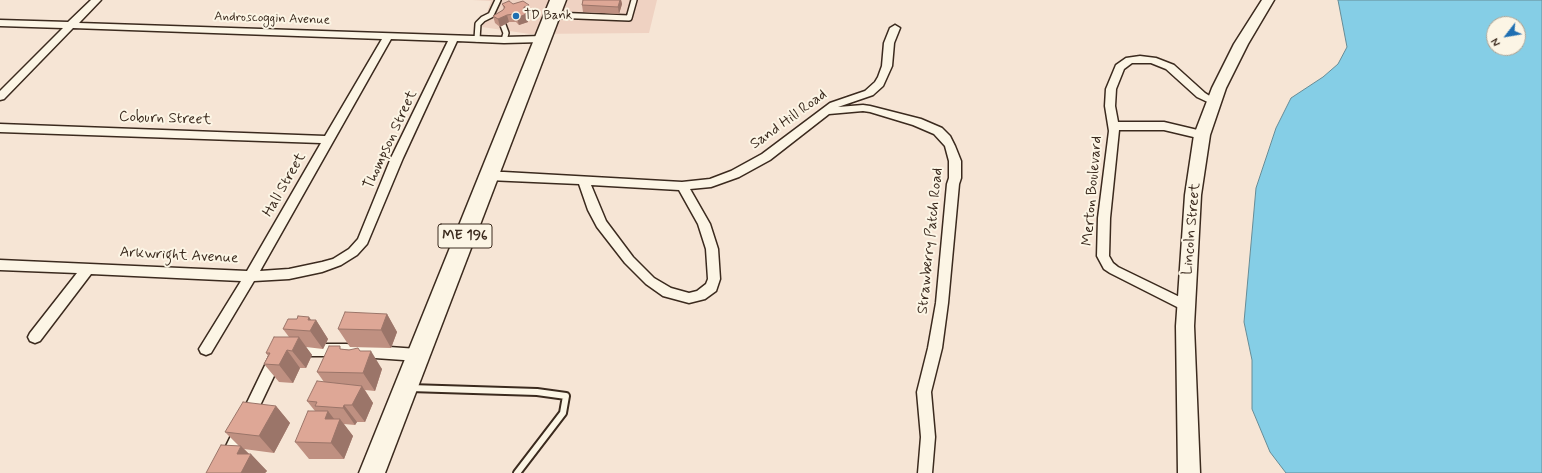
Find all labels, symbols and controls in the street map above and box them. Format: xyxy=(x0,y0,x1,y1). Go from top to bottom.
place label: TD Bank xyxy=(524,8,572,24)
street label: Androscoggin Avenue xyxy=(214,9,330,29)
marker: TD Bank xyxy=(511,11,521,21)
north arrow xyxy=(1486,16,1526,56)
text: N xyxy=(1489,35,1504,48)
street label: Sand Hill Road xyxy=(747,86,831,154)
street label: Thompson Street xyxy=(360,88,422,192)
street label: Coburn Street xyxy=(119,108,211,130)
street label: Merton Boulevard xyxy=(1079,135,1107,247)
street label: Hall Street xyxy=(259,150,311,220)
street label: Strawberry Patch Road xyxy=(914,167,948,315)
street label: Lincoln Street xyxy=(1179,182,1205,276)
road number: ME 196 xyxy=(438,224,492,248)
street label: Arkwright Avenue xyxy=(119,244,239,268)

